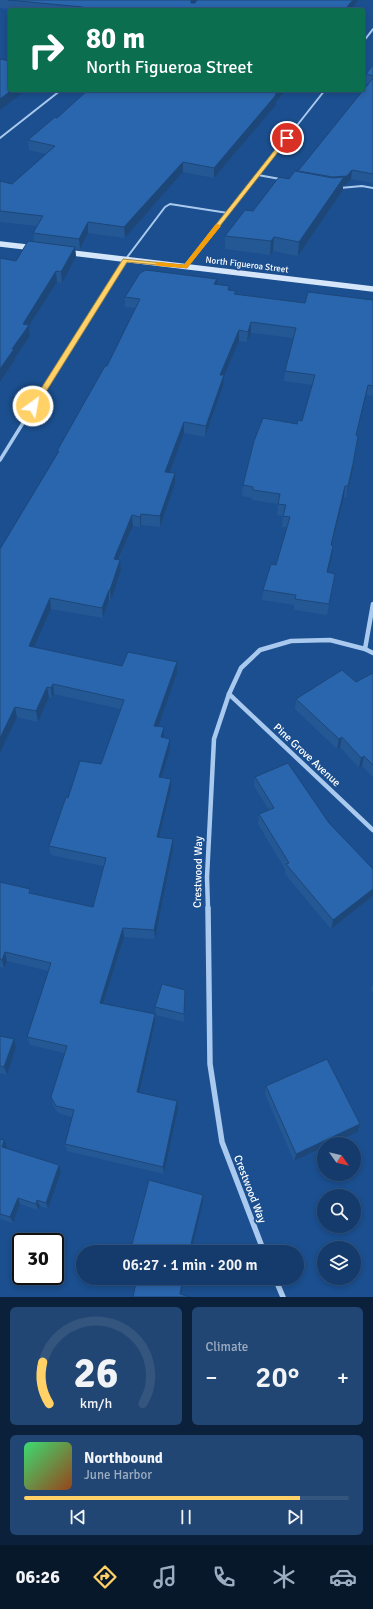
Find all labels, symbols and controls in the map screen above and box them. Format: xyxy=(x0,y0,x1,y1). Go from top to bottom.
text: 80 m xyxy=(86,22,145,56)
icon: right xyxy=(20,24,72,76)
text: North Figueroa Street xyxy=(86,56,253,78)
pin xyxy=(270,121,304,155)
icon: arrive xyxy=(276,127,298,149)
street label: North Figueroa Street xyxy=(205,254,289,276)
position arrow xyxy=(12,385,54,427)
street label: Pine Grove Avenue xyxy=(271,721,343,789)
street label: Crestwood Way xyxy=(191,835,205,908)
north arrow xyxy=(317,1137,361,1181)
map controls xyxy=(317,1137,361,1285)
street label: Crestwood Way xyxy=(231,1153,269,1226)
button: search xyxy=(317,1189,361,1233)
speed limit sign: 30 xyxy=(12,1233,64,1285)
button: layers xyxy=(317,1241,361,1285)
text: 06:27 · 1 min · 200 m xyxy=(123,1256,257,1274)
text: Climate xyxy=(206,1339,248,1355)
text: 26 xyxy=(73,1348,118,1399)
text: 20° xyxy=(255,1359,299,1396)
text: − xyxy=(206,1364,217,1391)
text: + xyxy=(337,1364,349,1391)
text: km/h xyxy=(80,1395,112,1412)
text: Northbound xyxy=(84,1449,163,1467)
text: June Harbor xyxy=(84,1467,152,1483)
icon: previous xyxy=(67,1506,89,1528)
icon: pause xyxy=(175,1506,197,1528)
icon: next xyxy=(284,1506,306,1528)
icon: directions xyxy=(91,1563,119,1591)
icon: music xyxy=(151,1563,179,1591)
icon: phone xyxy=(210,1563,238,1591)
icon: climate xyxy=(270,1563,298,1591)
icon: car xyxy=(329,1563,357,1591)
text: 06:26 xyxy=(16,1566,60,1588)

